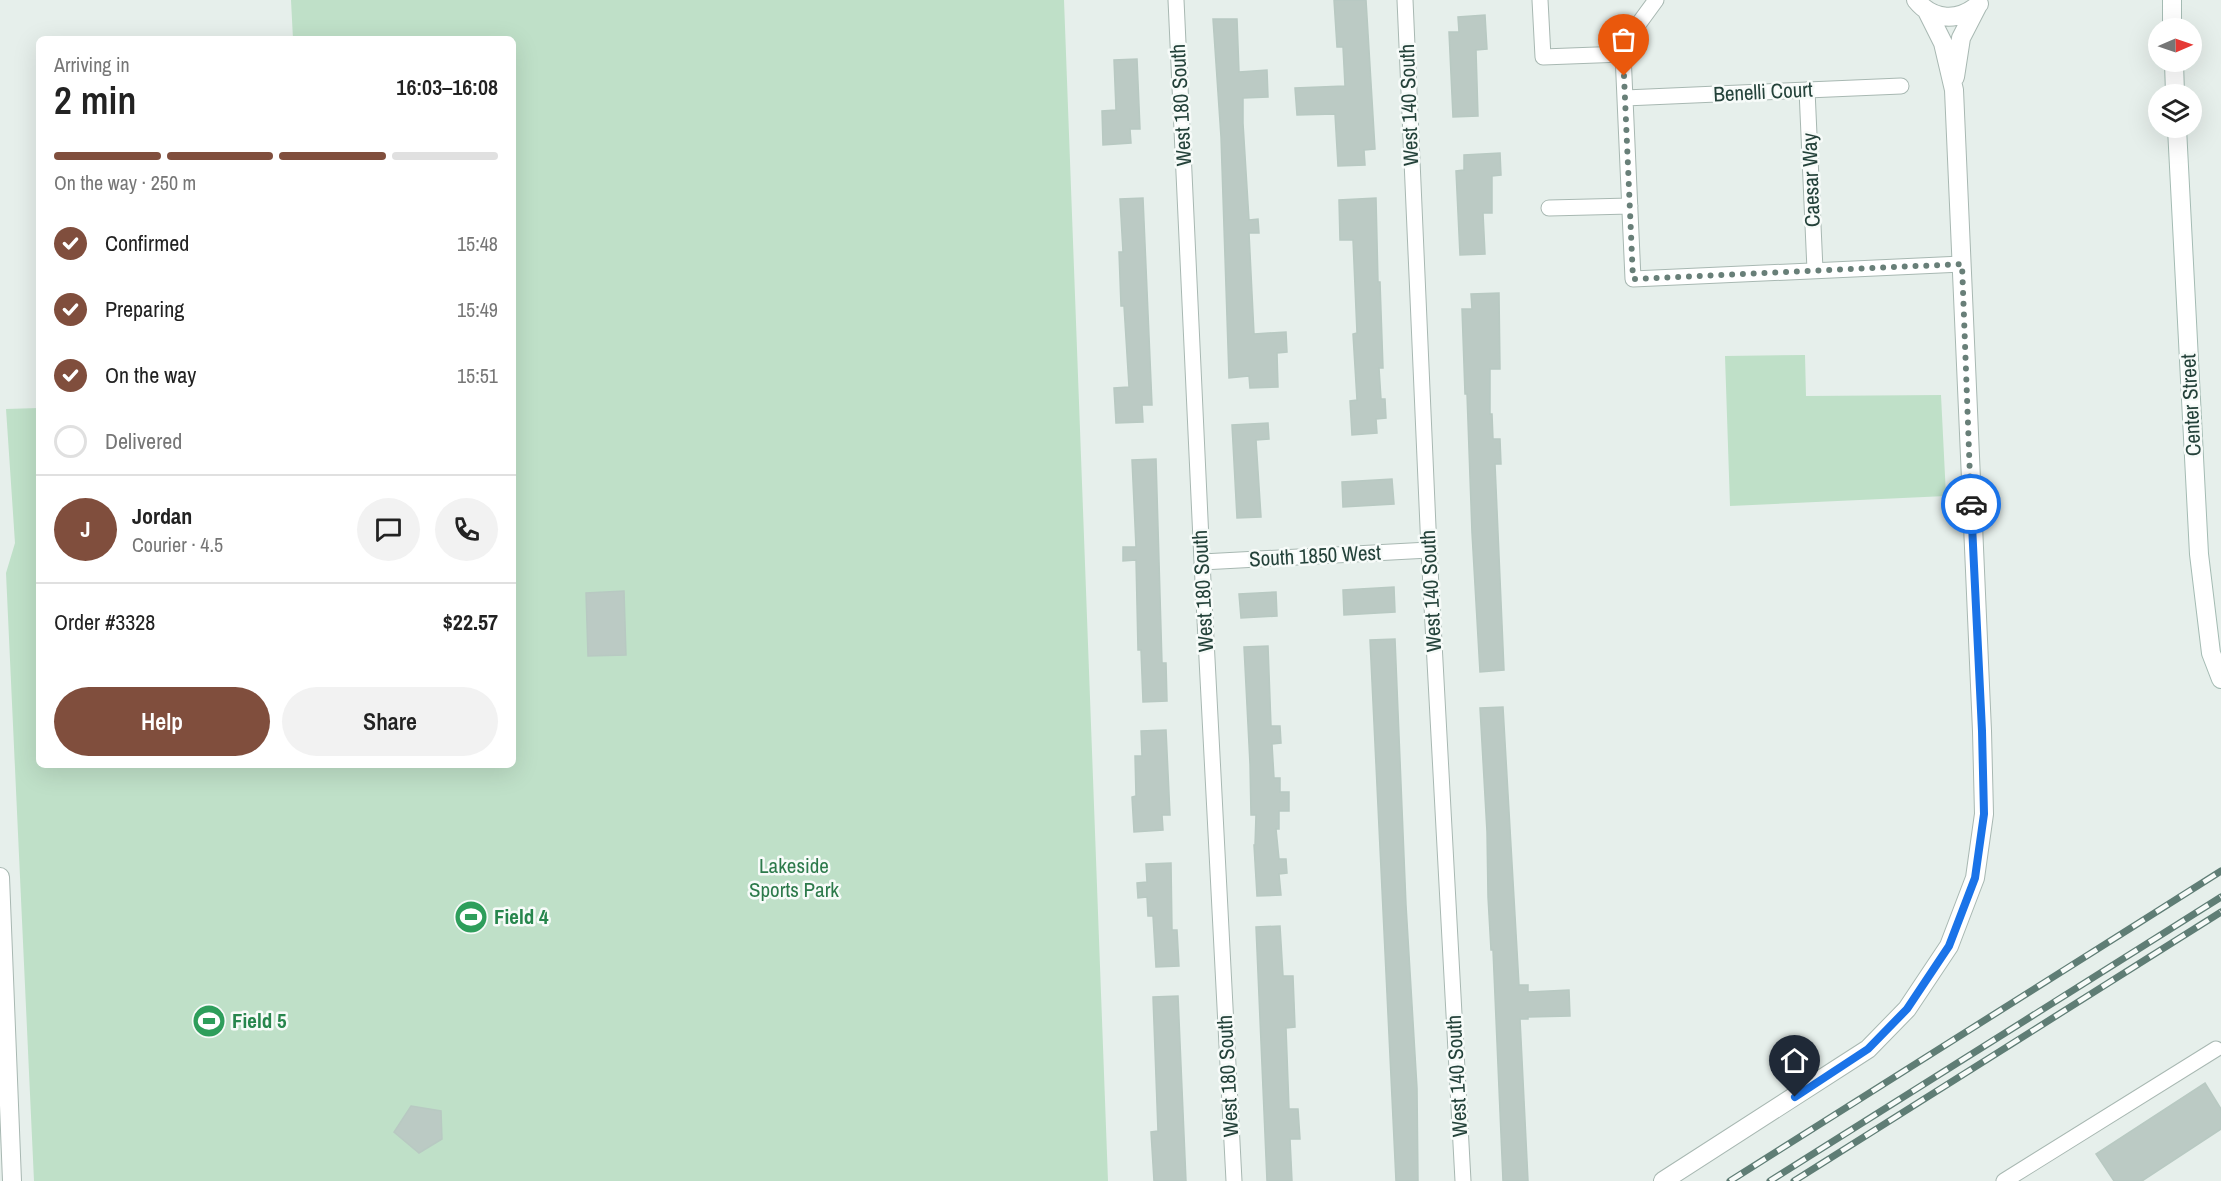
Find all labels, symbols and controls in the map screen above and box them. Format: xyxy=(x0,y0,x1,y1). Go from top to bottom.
pin xyxy=(1598,14,1649,76)
north arrow xyxy=(2148,18,2202,72)
map controls xyxy=(2148,18,2202,138)
icon: bag xyxy=(1607,23,1640,56)
street label: West 180 South xyxy=(1163,43,1198,167)
street label: West 140 South xyxy=(1392,43,1425,167)
text: Arriving in xyxy=(54,51,130,78)
text: 16:03–16:08 xyxy=(396,72,498,102)
text: 2 min xyxy=(54,74,136,126)
street label: Benelli Court xyxy=(1713,74,1814,109)
button: layers xyxy=(2148,84,2202,138)
street label: Caesar Way xyxy=(1794,132,1827,228)
text: On the way · 250 m xyxy=(54,169,196,196)
icon: check xyxy=(54,227,87,260)
text: Confirmed xyxy=(105,228,189,258)
text: 15:48 xyxy=(457,230,498,257)
icon: check xyxy=(54,293,87,326)
text: Preparing xyxy=(105,294,184,324)
text: 15:49 xyxy=(457,296,498,323)
street label: Center Street xyxy=(2173,353,2208,457)
icon: check xyxy=(54,359,87,392)
text: On the way xyxy=(105,360,196,390)
text: 15:51 xyxy=(457,362,498,389)
text: Delivered xyxy=(105,426,182,456)
courier xyxy=(1941,474,2001,534)
icon: car xyxy=(1955,488,1988,521)
button: chat xyxy=(357,498,420,561)
button: phone xyxy=(435,498,498,561)
text: Jordan xyxy=(132,501,192,531)
text: J xyxy=(80,514,91,544)
street label: West 180 South xyxy=(1185,529,1220,653)
street label: West 140 South xyxy=(1413,529,1448,653)
text: Courier · 4.5 xyxy=(132,531,223,558)
street label: South 1850 West xyxy=(1248,538,1382,573)
text: Order #3328 xyxy=(54,607,155,637)
text: $22.57 xyxy=(443,607,498,637)
button: Help xyxy=(54,687,270,756)
button: Share xyxy=(282,687,498,756)
park label: Lakeside Sports Park xyxy=(749,851,839,904)
sports icon: Field 4 xyxy=(453,899,489,935)
place label: Field 4 xyxy=(494,902,549,931)
sports icon: Field 5 xyxy=(191,1003,227,1039)
place label: Field 5 xyxy=(232,1006,287,1035)
street label: West 180 South xyxy=(1210,1014,1245,1138)
street label: West 140 South xyxy=(1439,1014,1474,1138)
pin xyxy=(1769,1035,1820,1097)
icon: home xyxy=(1778,1044,1811,1077)

